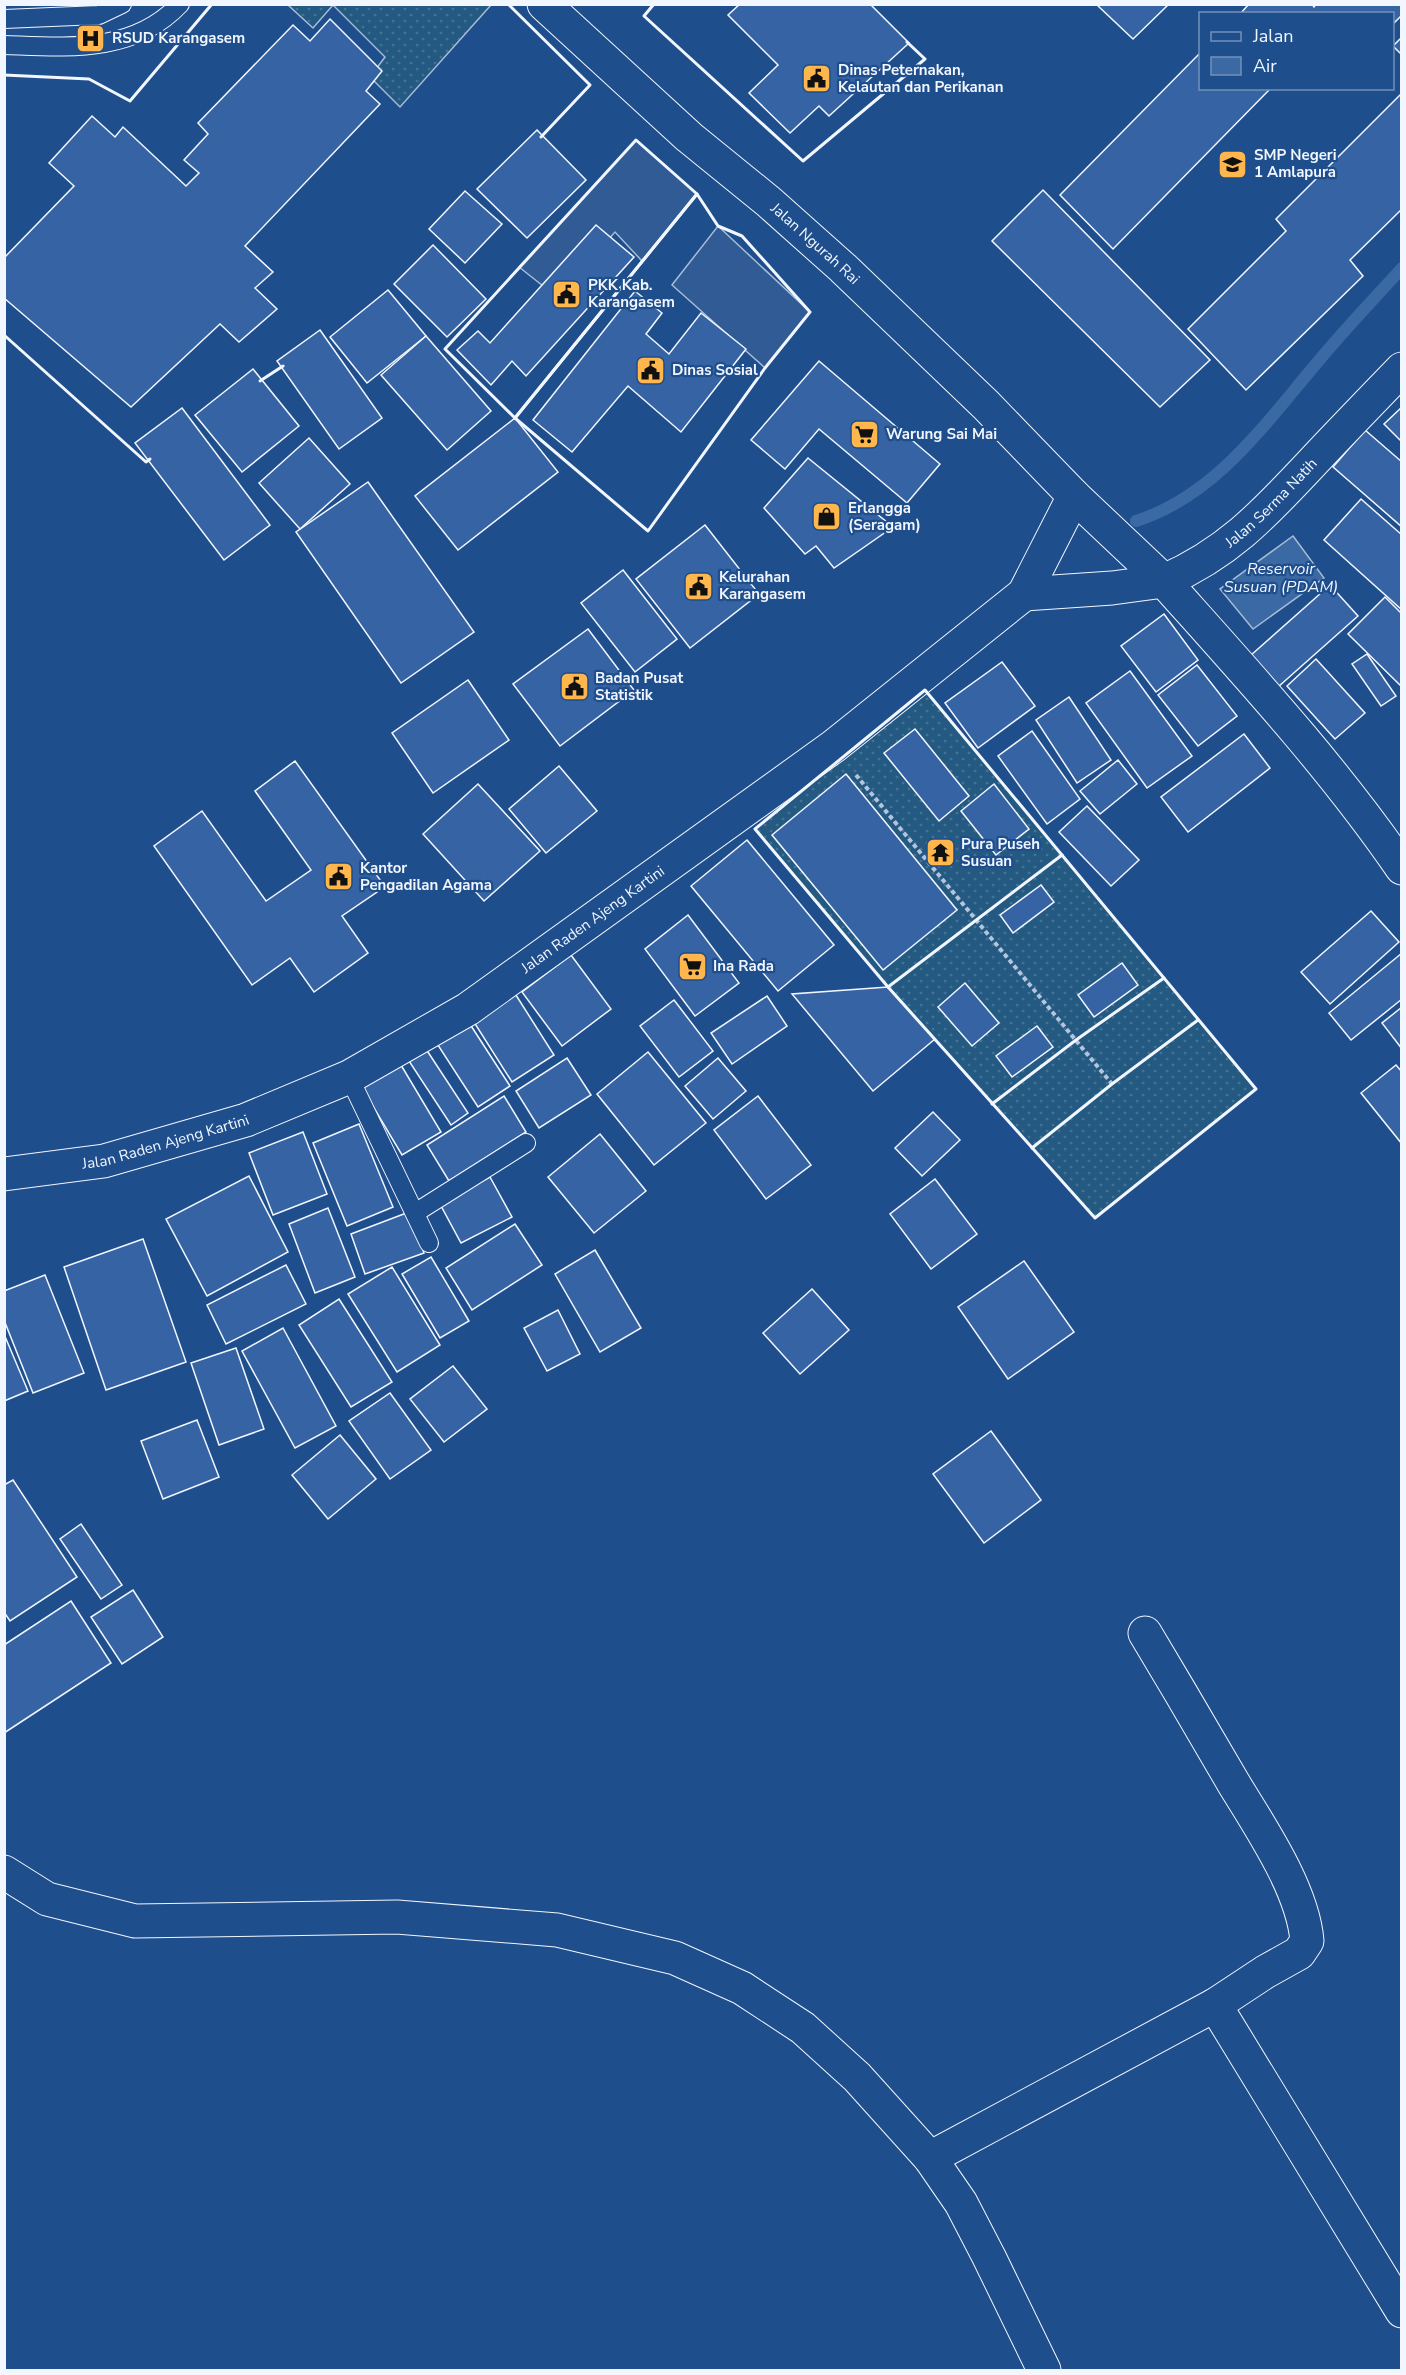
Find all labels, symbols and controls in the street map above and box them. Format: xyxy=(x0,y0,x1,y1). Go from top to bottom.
legend xyxy=(1199,12,1394,90)
hospital icon: RSUD Karangasem xyxy=(75,22,107,54)
text: Jalan xyxy=(1252,24,1293,48)
place label: RSUD Karangasem xyxy=(112,28,245,48)
text: Air xyxy=(1253,54,1277,78)
place label: Dinas Peternakan, Kelautan dan Perikanan xyxy=(838,60,1004,97)
public building icon: Dinas Peternakan, Kelautan dan Perikanan xyxy=(801,63,833,95)
place label: SMP Negeri 1 Amlapura xyxy=(1254,145,1337,182)
school or university icon: SMP Negeri 1 Amlapura xyxy=(1217,148,1249,180)
street label: Jalan Ngurah Rai xyxy=(766,198,864,289)
place label: PKK Kab. Karangasem xyxy=(588,275,675,312)
public building icon: PKK Kab. Karangasem xyxy=(551,278,583,310)
public building icon: Dinas Sosial xyxy=(635,354,667,386)
place label: Dinas Sosial xyxy=(672,360,758,380)
supermarket icon: Warung Sai Mai xyxy=(849,418,881,450)
place label: Warung Sai Mai xyxy=(886,424,997,444)
street label: Jalan Serma Natih xyxy=(1220,454,1322,553)
place label: Erlangga (Seragam) xyxy=(848,498,921,535)
shop icon: Erlangga (Seragam) xyxy=(811,501,843,533)
water label: Reservoir Susuan (PDAM) xyxy=(1224,558,1338,598)
place label: Kelurahan Karangasem xyxy=(719,567,806,604)
public building icon: Kelurahan Karangasem xyxy=(682,570,714,602)
place label: Badan Pusat Statistik xyxy=(595,668,683,705)
public building icon: Badan Pusat Statistik xyxy=(558,671,590,703)
place label: Pura Puseh Susuan xyxy=(961,834,1040,871)
temple icon: Pura Puseh Susuan xyxy=(924,837,956,869)
place label: Kantor Pengadilan Agama xyxy=(360,858,492,895)
public building icon: Kantor Pengadilan Agama xyxy=(323,861,355,893)
street label: Jalan Raden Ajeng Kartini xyxy=(516,861,669,978)
supermarket icon: Ina Rada xyxy=(676,950,708,982)
place label: Ina Rada xyxy=(713,956,774,976)
street label: Jalan Raden Ajeng Kartini xyxy=(80,1110,252,1174)

